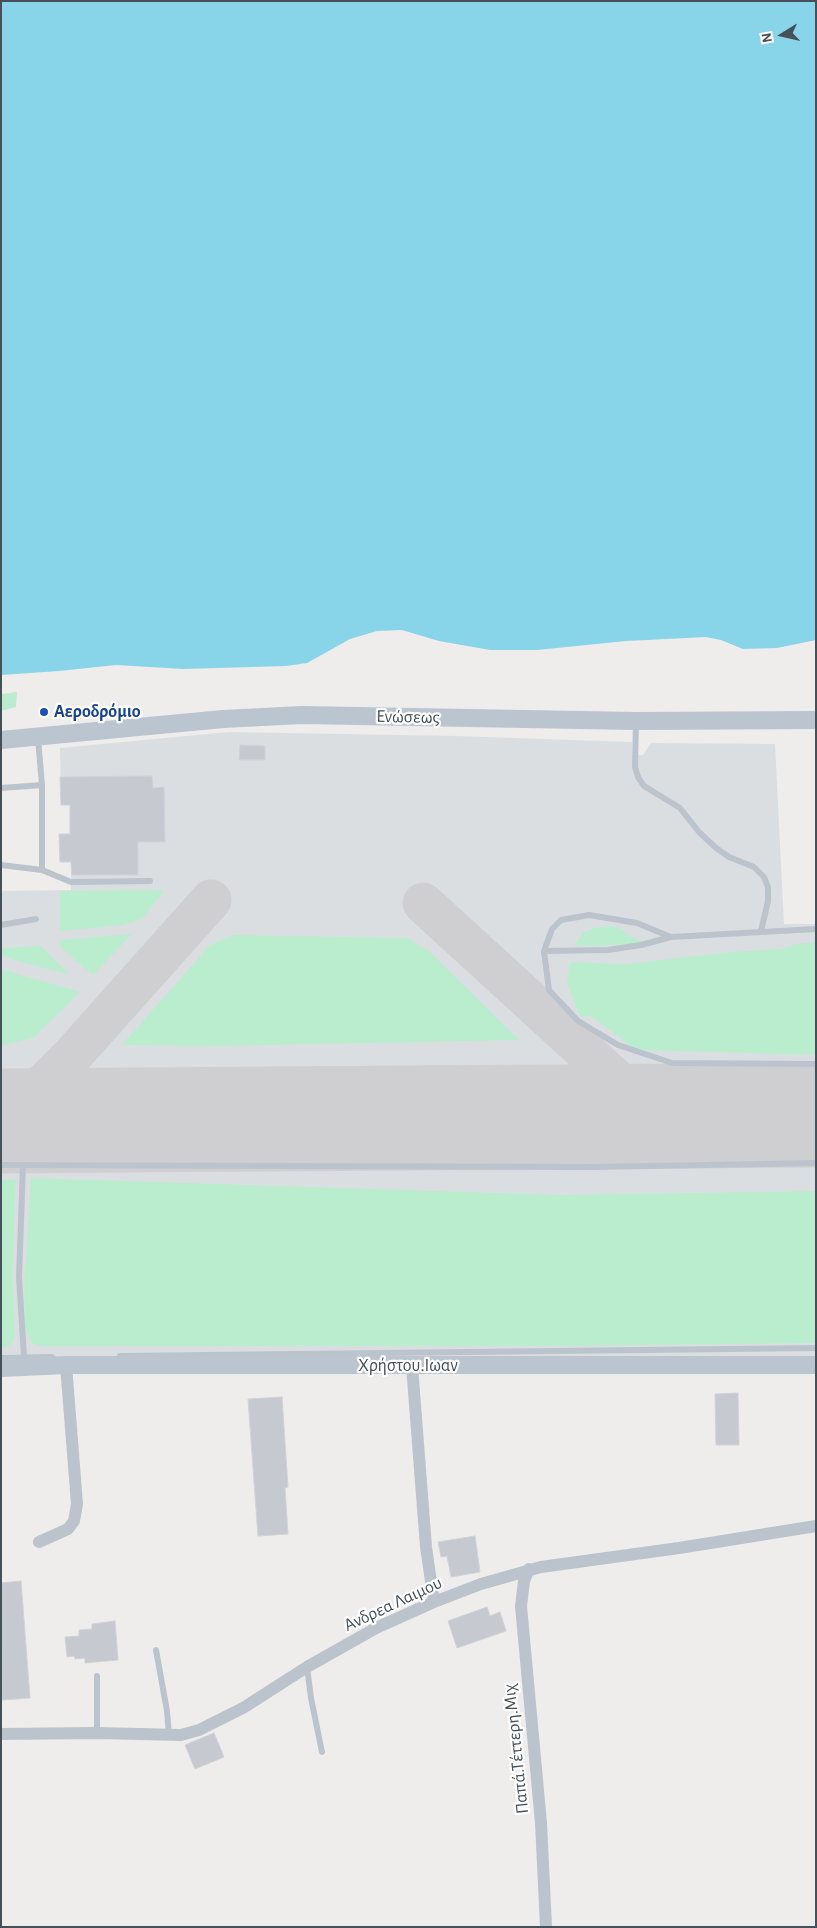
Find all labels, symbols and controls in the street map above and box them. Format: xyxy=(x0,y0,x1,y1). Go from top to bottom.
north arrow xyxy=(757,10,807,60)
text: N xyxy=(759,32,775,44)
place label: Αεροδρόμιο xyxy=(54,701,140,723)
marker: Αεροδρόμιο xyxy=(38,706,50,718)
street label: Ενώσεως xyxy=(376,706,440,728)
street label: Χρήστου.Ιωαν xyxy=(358,1355,458,1377)
street label: Ανδρεα Λαιμου xyxy=(340,1572,446,1636)
street label: Παπά.Τέττερη.Μιχ xyxy=(498,1683,534,1815)

